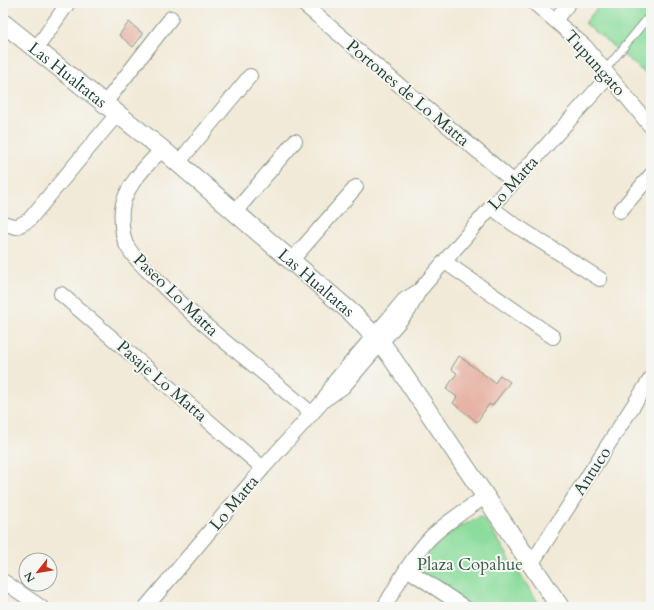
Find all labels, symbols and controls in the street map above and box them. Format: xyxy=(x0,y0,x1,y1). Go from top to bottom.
street label: Tupungato xyxy=(559,25,631,101)
street label: Portones de Lo Matta xyxy=(341,35,475,152)
street label: Las Hualtatas xyxy=(24,36,112,113)
street label: Lo Matta xyxy=(483,150,544,215)
street label: Las Hualtatas xyxy=(273,243,360,322)
street label: Paseo Lo Matta xyxy=(128,249,224,342)
street label: Pasaje Lo Matta xyxy=(112,335,213,427)
street label: Antuco xyxy=(568,442,616,500)
street label: Lo Matta xyxy=(204,470,264,535)
north arrow xyxy=(18,552,58,592)
park label: Plaza Copahue xyxy=(417,553,523,576)
text: N xyxy=(21,569,39,585)

